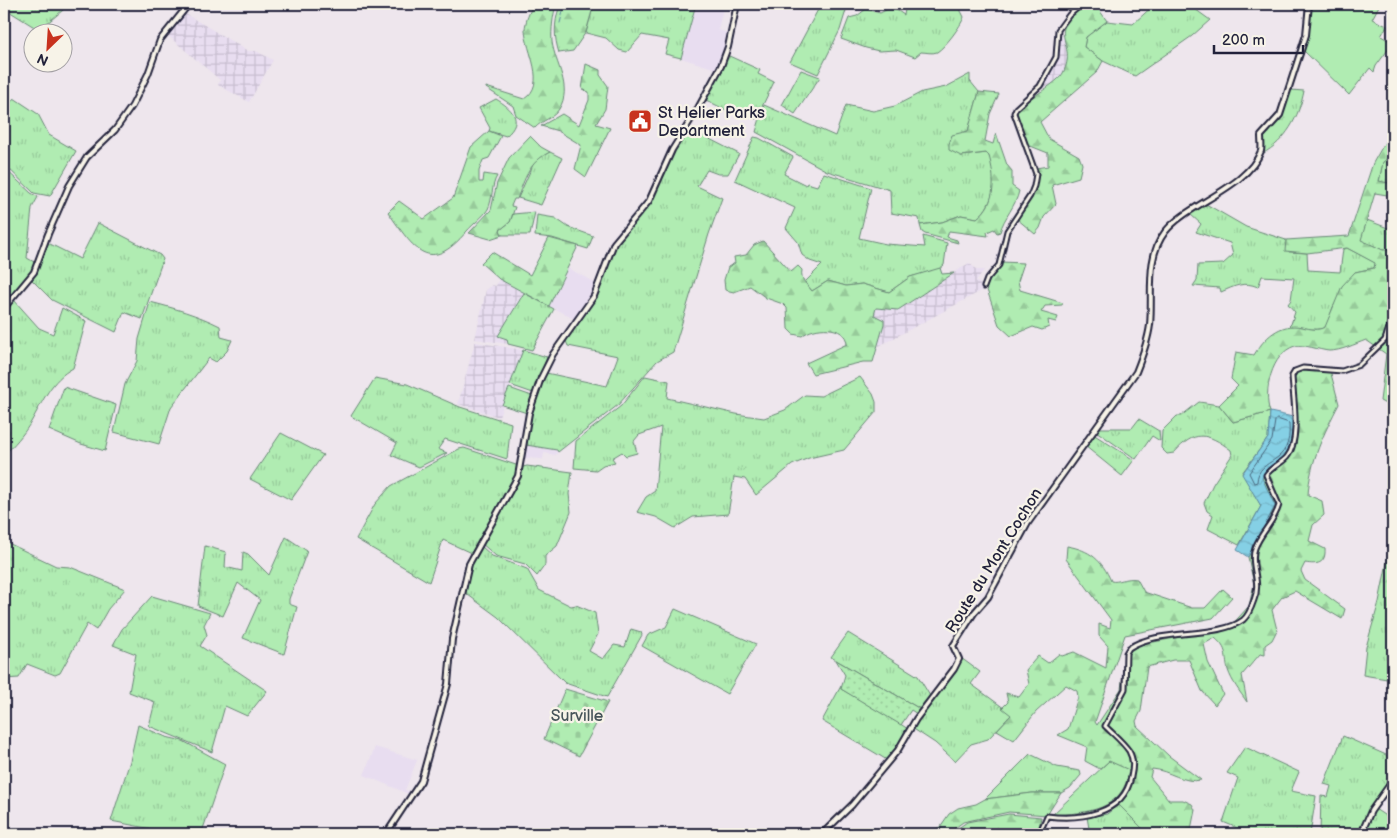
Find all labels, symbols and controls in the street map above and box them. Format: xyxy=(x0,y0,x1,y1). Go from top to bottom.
north arrow xyxy=(22,22,72,72)
scale bar xyxy=(1214,22,1303,54)
text: 200 m xyxy=(1222,31,1265,50)
text: N xyxy=(34,49,51,69)
place label: St Helier Parks Department xyxy=(658,104,765,141)
public building icon: St Helier Parks Department xyxy=(627,108,653,134)
street label: Route du Mont Cochon xyxy=(942,485,1047,637)
park label: Surville xyxy=(551,707,604,726)

